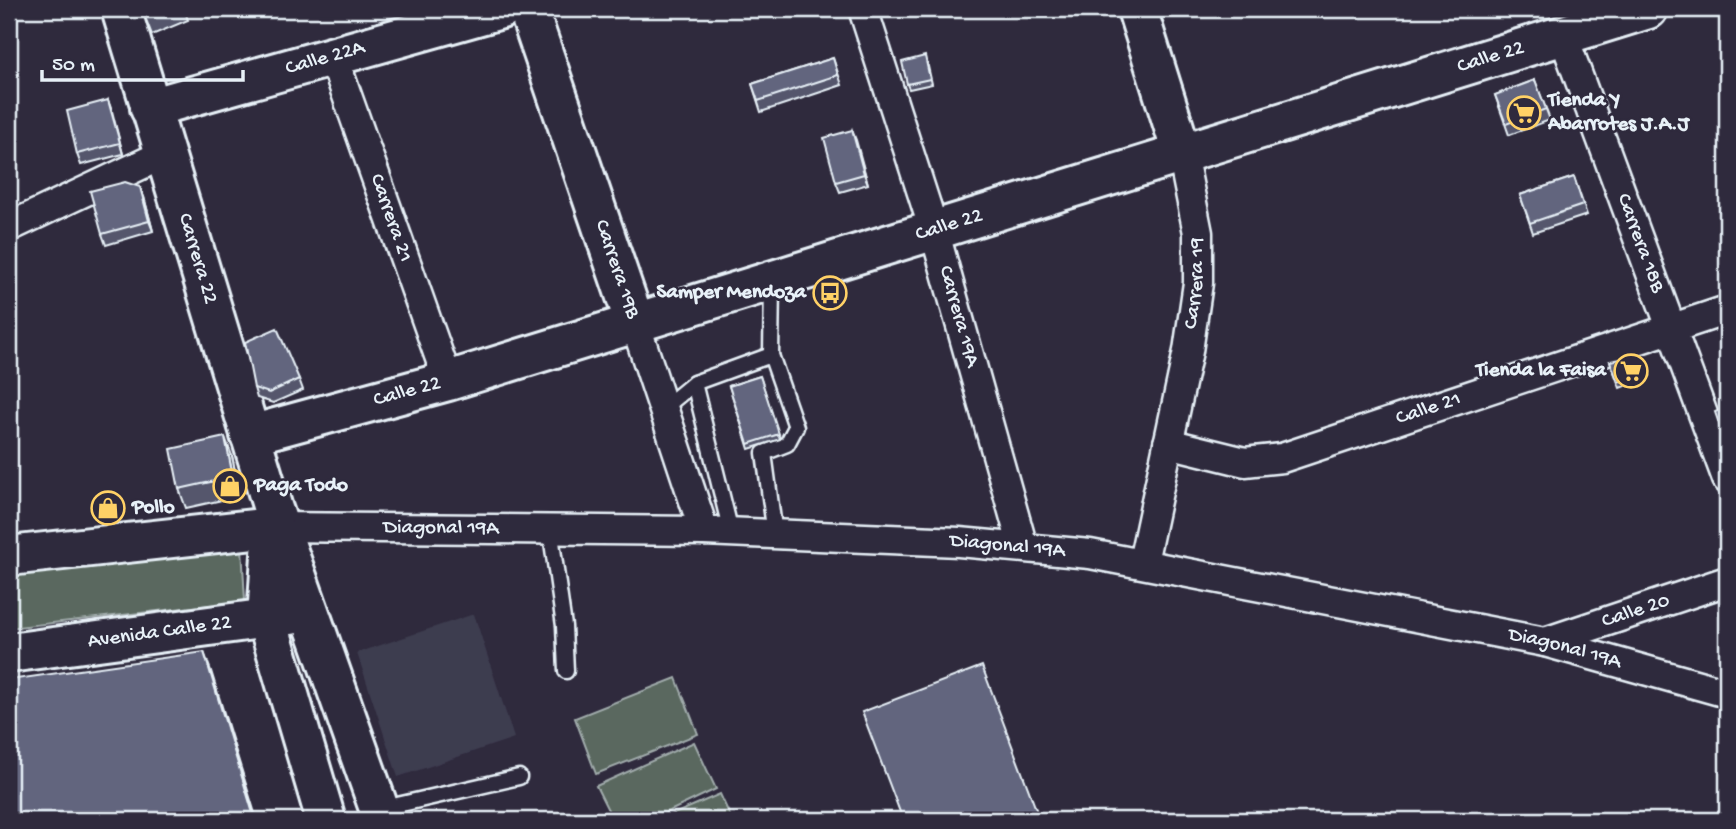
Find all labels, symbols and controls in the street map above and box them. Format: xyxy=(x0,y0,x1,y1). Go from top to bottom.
street label: Calle 22A xyxy=(283,35,369,82)
street label: Calle 22 xyxy=(1454,36,1527,80)
scale bar xyxy=(42,38,243,82)
text: 50 m xyxy=(52,54,95,79)
place label: Tienda Y Abarrotes J.A.J xyxy=(1546,89,1691,138)
supermarket icon: Tienda Y Abarrotes J.A.J xyxy=(1505,94,1543,132)
street label: Carrera 21 xyxy=(363,171,417,266)
street label: Carrera 18B xyxy=(1610,190,1670,297)
street label: Calle 22 xyxy=(913,204,986,248)
street label: Carrera 22 xyxy=(171,210,222,307)
street label: Carrera 19B xyxy=(588,217,645,323)
street label: Carrera 19 xyxy=(1179,237,1211,331)
street label: Carrera 19A xyxy=(932,263,985,372)
bus stop icon: Samper Mendoza xyxy=(811,274,849,312)
place label: Samper Mendoza xyxy=(657,281,807,306)
supermarket icon: Tienda la Faisa xyxy=(1612,352,1650,390)
place label: Tienda la Faisa xyxy=(1474,359,1607,384)
street label: Calle 22 xyxy=(371,371,444,413)
street label: Calle 21 xyxy=(1393,387,1464,432)
shop icon: Paga Todo xyxy=(211,467,249,505)
place label: Paga Todo xyxy=(253,474,348,499)
shop icon: Pollo xyxy=(89,489,127,527)
place label: Pollo xyxy=(131,496,175,521)
street label: Diagonal 19A xyxy=(381,516,500,542)
street label: Diagonal 19A xyxy=(947,529,1068,564)
street label: Calle 20 xyxy=(1599,588,1673,635)
street label: Avenida Calle 22 xyxy=(86,611,233,655)
street label: Diagonal 19A xyxy=(1504,622,1626,676)

